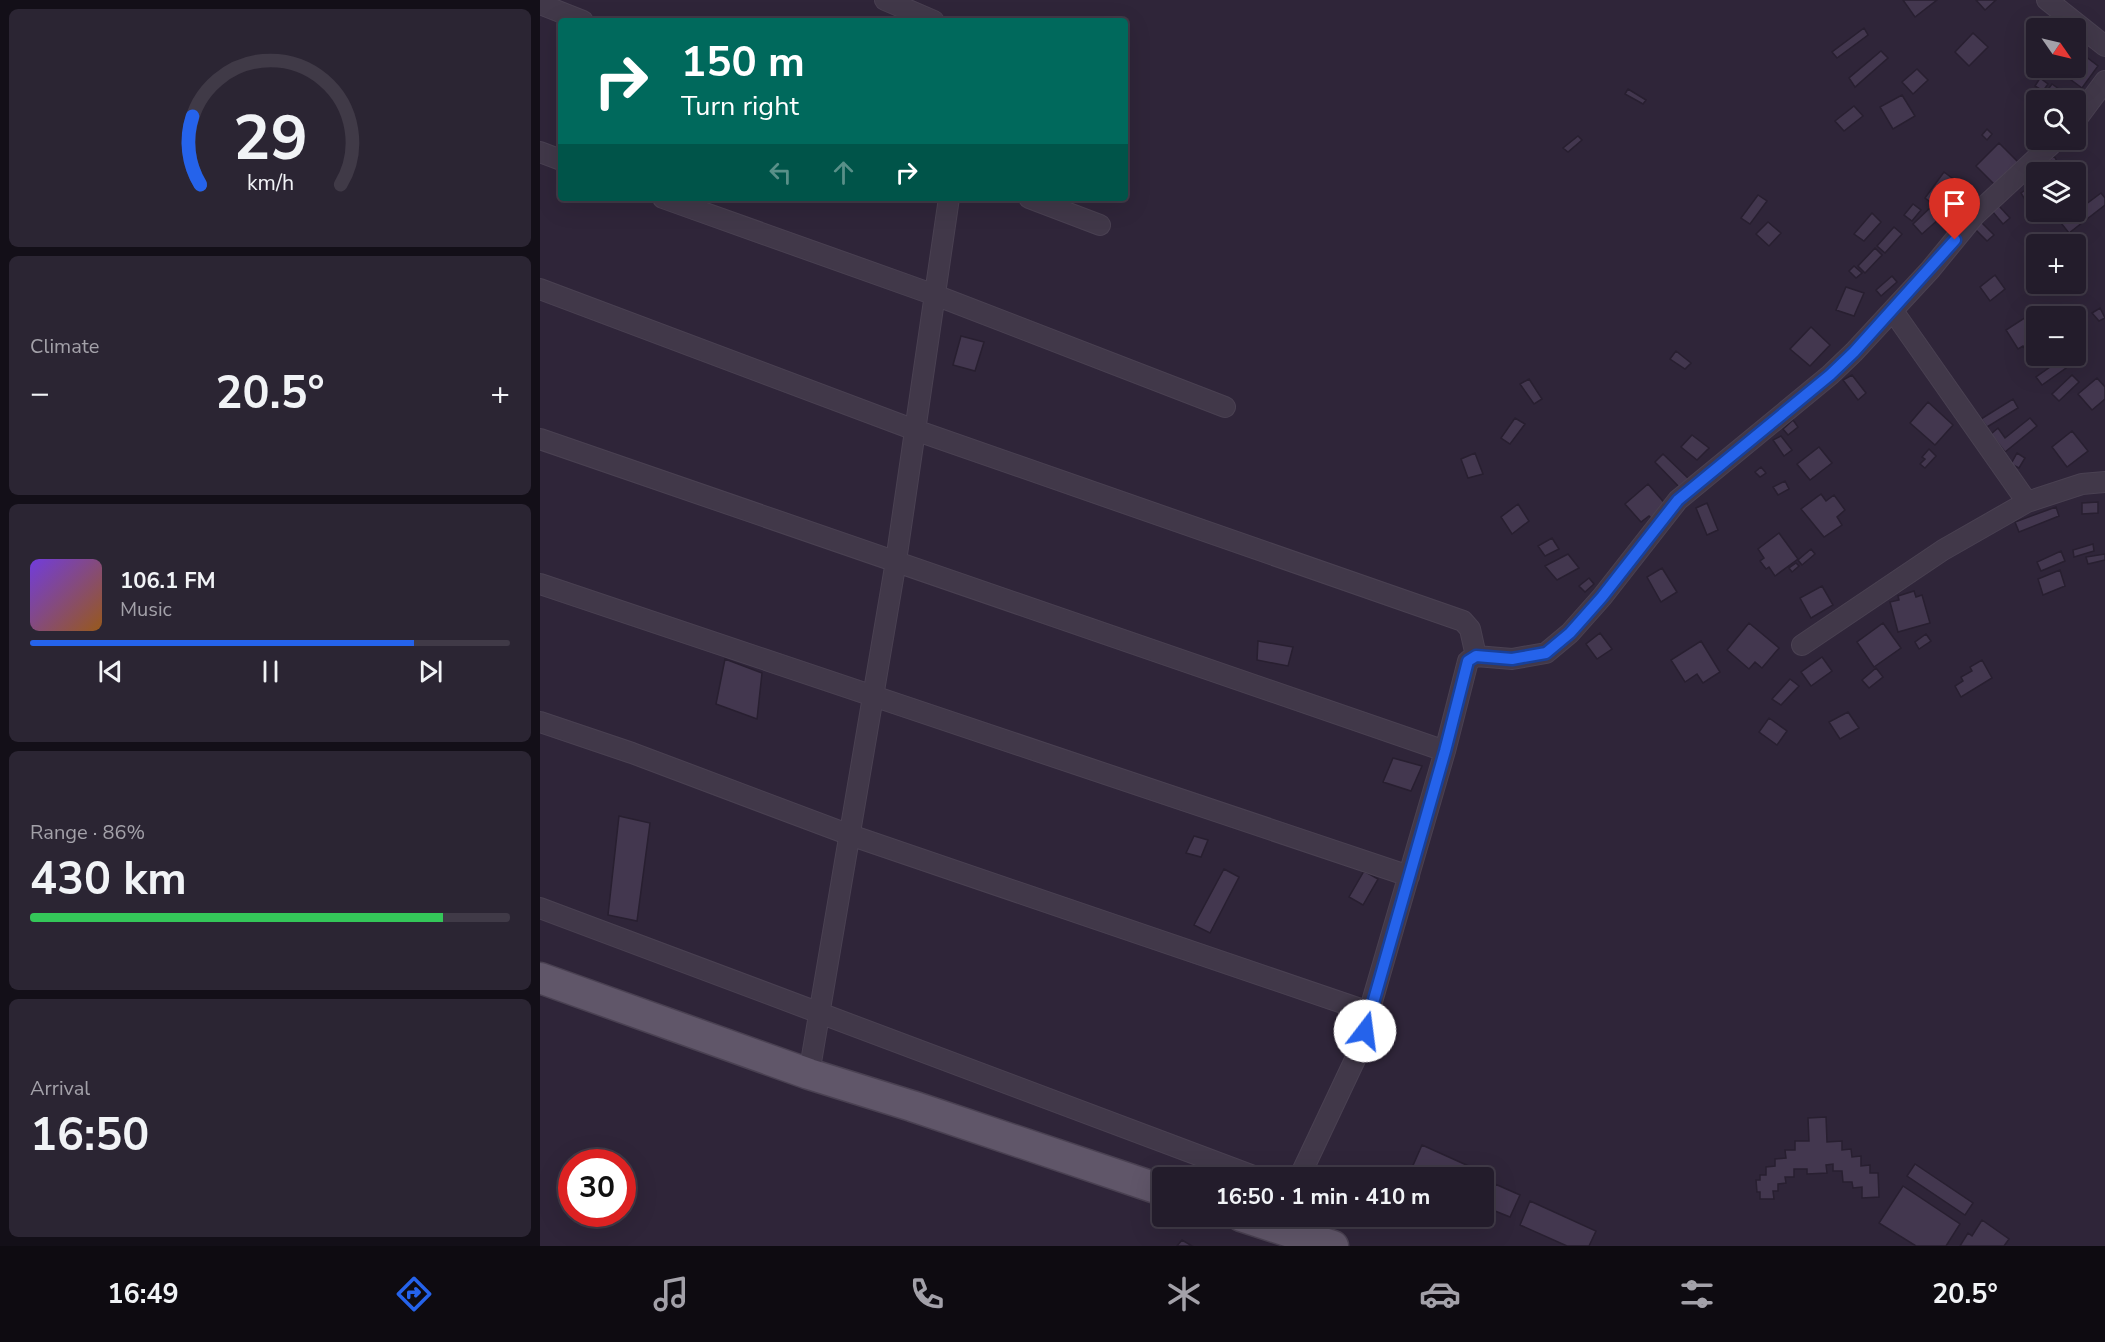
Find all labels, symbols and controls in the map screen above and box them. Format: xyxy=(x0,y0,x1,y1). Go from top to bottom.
north arrow xyxy=(2026,18,2086,78)
map controls xyxy=(2026,18,2086,366)
text: 150 m xyxy=(681,34,805,91)
icon: right xyxy=(582,42,660,120)
text: Turn right xyxy=(681,88,799,125)
button: search xyxy=(2026,90,2086,150)
text: 29 xyxy=(233,96,307,181)
icon: left xyxy=(764,156,797,189)
icon: ahead xyxy=(827,156,860,189)
icon: right xyxy=(890,156,923,189)
button: layers xyxy=(2026,162,2086,222)
text: km/h xyxy=(246,169,294,199)
pin xyxy=(1929,178,1980,240)
icon: arrive xyxy=(1938,187,1971,220)
button: + xyxy=(2026,234,2086,294)
button: − xyxy=(2026,306,2086,366)
text: Climate xyxy=(30,333,99,360)
text: 20.5° xyxy=(215,363,325,424)
text: − xyxy=(30,371,50,416)
text: + xyxy=(490,371,510,416)
text: 106.1 FM xyxy=(120,566,216,596)
text: Music xyxy=(120,596,172,623)
icon: previous xyxy=(94,655,127,688)
icon: pause xyxy=(254,655,287,688)
icon: next xyxy=(414,655,447,688)
text: Range · 86% xyxy=(30,819,145,846)
text: 430 km xyxy=(30,849,187,910)
position arrow xyxy=(1333,999,1397,1063)
text: Arrival xyxy=(30,1075,90,1102)
text: 16:50 xyxy=(30,1105,149,1166)
speed limit sign: 30 xyxy=(558,1149,636,1227)
text: 16:50 · 1 min · 410 m xyxy=(1216,1182,1430,1212)
icon: directions xyxy=(393,1273,435,1315)
icon: music xyxy=(650,1273,692,1315)
icon: phone xyxy=(906,1273,948,1315)
icon: climate xyxy=(1163,1273,1205,1315)
icon: car xyxy=(1419,1273,1461,1315)
icon: filters xyxy=(1676,1273,1718,1315)
text: 16:49 xyxy=(107,1276,179,1313)
text: 20.5° xyxy=(1932,1276,1998,1313)

